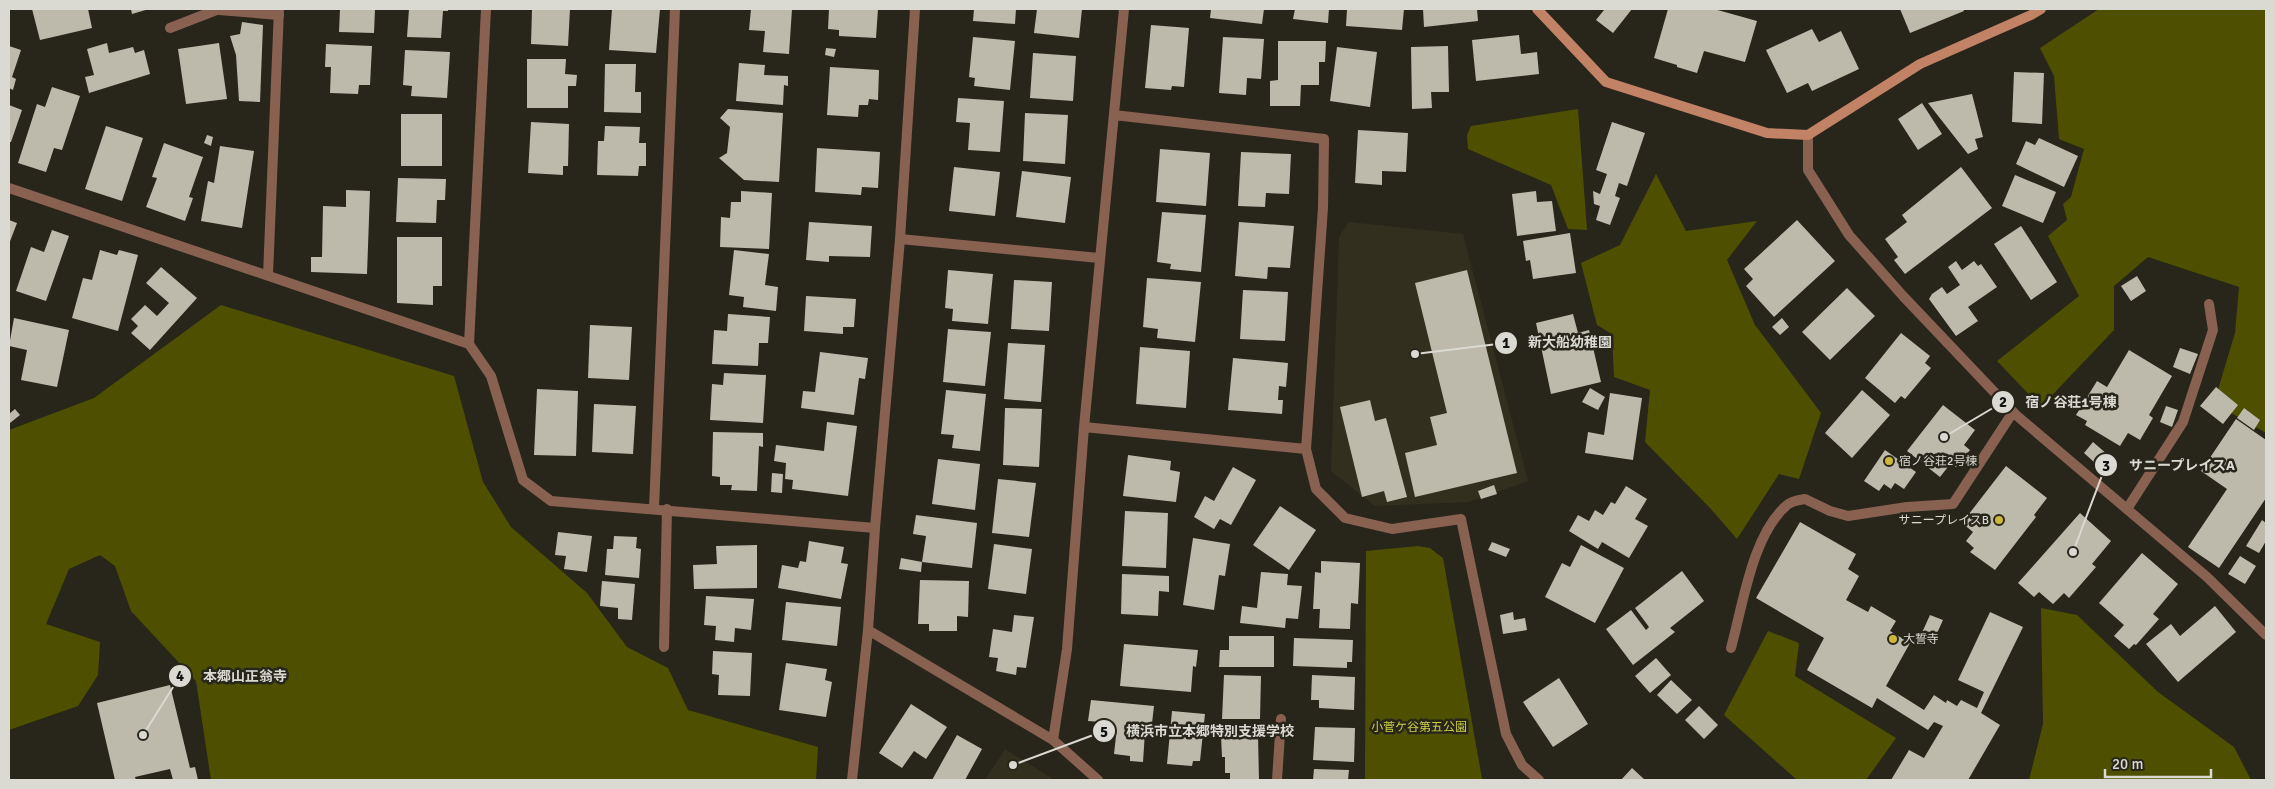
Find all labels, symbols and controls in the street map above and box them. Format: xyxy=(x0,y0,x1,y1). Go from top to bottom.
callout: 新大船幼稚園 xyxy=(1493,328,1622,357)
text: 1 xyxy=(1502,334,1510,352)
text: 新大船幼稚園 xyxy=(1528,334,1612,351)
callout: 宿ノ谷荘1号棟 xyxy=(1990,388,2127,417)
text: 2 xyxy=(1999,393,2007,411)
text: 宿ノ谷荘1号棟 xyxy=(2025,394,2117,411)
callout: サニープレイスA xyxy=(2094,451,2246,480)
place label: 宿ノ谷荘2号棟 xyxy=(1899,454,1977,469)
marker: 宿ノ谷荘2号棟 xyxy=(1883,455,1895,467)
text: 3 xyxy=(2102,457,2110,475)
text: サニープレイスA xyxy=(2129,457,2235,474)
place label: サニープレイスB xyxy=(1899,513,1989,528)
marker: サニープレイスB xyxy=(1993,514,2005,526)
place label: 大誓寺 xyxy=(1903,632,1939,647)
marker: 大誓寺 xyxy=(1887,633,1899,645)
callout: 本郷山正翁寺 xyxy=(168,661,297,690)
text: 4 xyxy=(176,667,184,685)
text: 本郷山正翁寺 xyxy=(203,668,287,685)
callout: 横浜市立本郷特別支援学校 xyxy=(1091,717,1304,746)
park label: 小菅ケ谷第五公園 xyxy=(1371,720,1467,735)
text: 5 xyxy=(1100,723,1108,741)
text: 横浜市立本郷特別支援学校 xyxy=(1126,723,1294,740)
scale bar xyxy=(2105,746,2211,778)
text: 20 m xyxy=(2112,755,2143,773)

